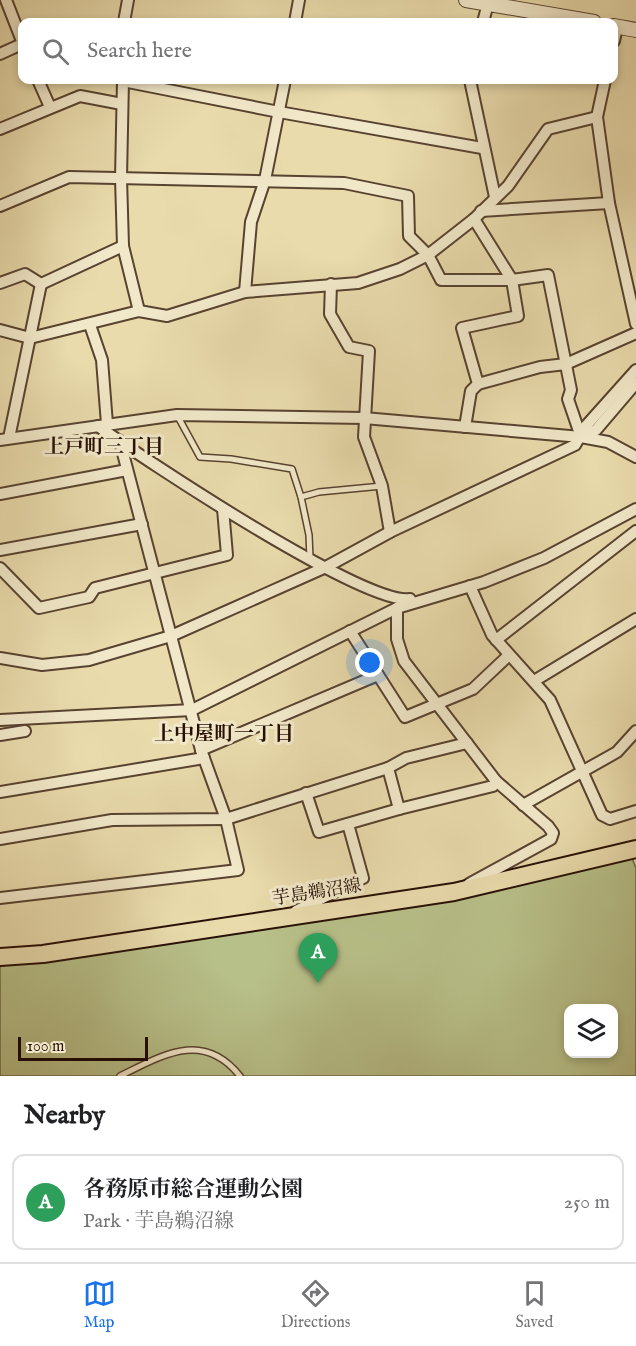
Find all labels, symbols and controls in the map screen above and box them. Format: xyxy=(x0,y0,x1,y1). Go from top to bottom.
search box xyxy=(18,18,618,84)
icon: search xyxy=(39,35,72,68)
text: Search here xyxy=(87,37,192,65)
district label: 上戸町三丁目 xyxy=(44,435,164,460)
your location xyxy=(355,648,384,677)
district label: 上中屋町一丁目 xyxy=(154,722,294,747)
street label: 芋島鵜沼線 xyxy=(271,875,363,911)
pin: A xyxy=(298,934,338,983)
map controls xyxy=(564,1004,618,1058)
button: layers xyxy=(564,1004,618,1058)
scale bar xyxy=(18,1034,148,1062)
text: 100 m xyxy=(27,1037,64,1057)
text: Nearby xyxy=(24,1099,105,1132)
text: 各務原市総合運動公園 xyxy=(83,1176,303,1204)
text: A xyxy=(39,1190,52,1215)
text: 250 m xyxy=(564,1190,610,1215)
text: Park · 芋島鵜沼線 xyxy=(83,1209,234,1234)
tab: Map xyxy=(83,1277,116,1333)
tab: Directions xyxy=(281,1277,350,1333)
tab: Saved xyxy=(516,1277,553,1333)

